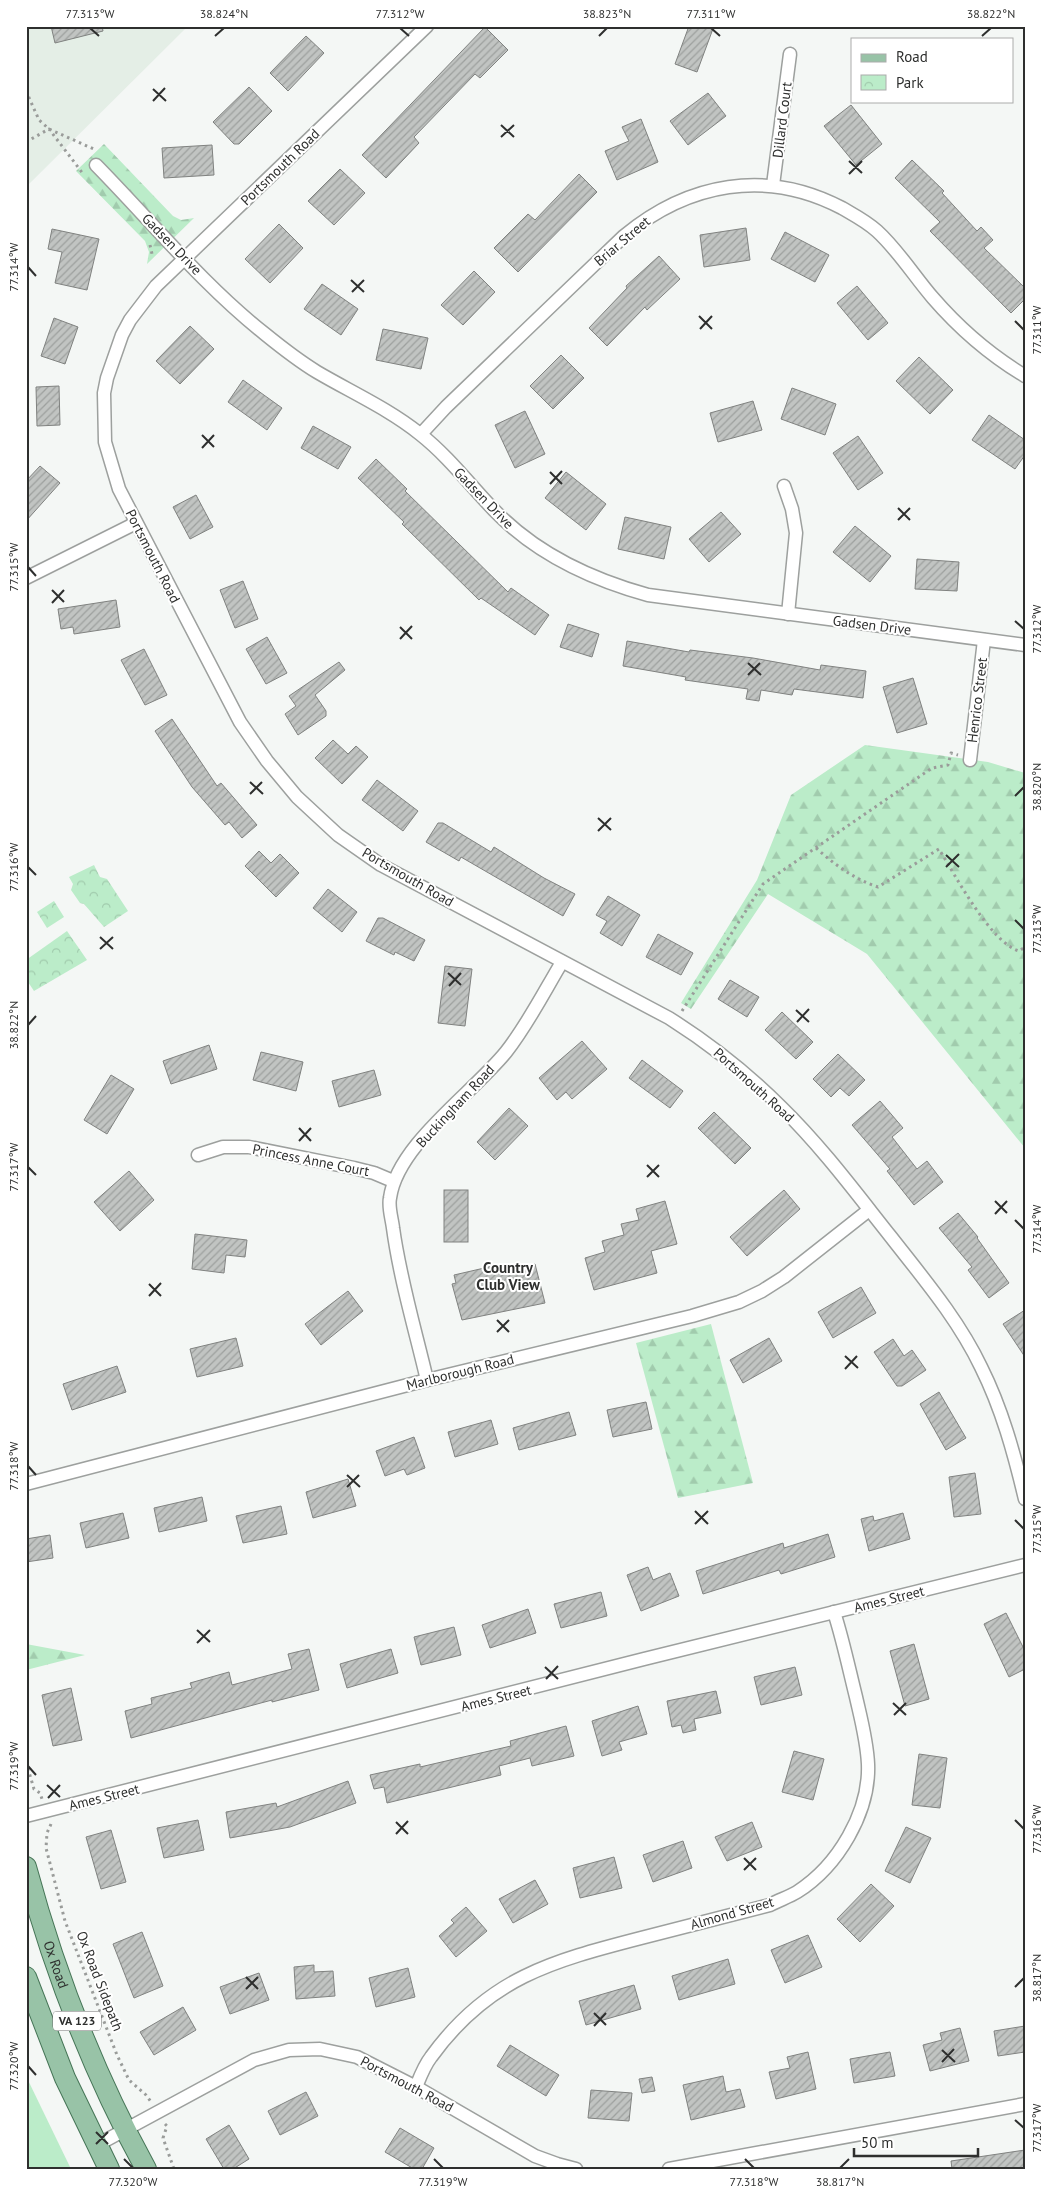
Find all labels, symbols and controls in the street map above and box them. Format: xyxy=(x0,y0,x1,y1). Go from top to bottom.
text: 77.313°W xyxy=(66,6,115,21)
text: 38.824°N xyxy=(200,6,248,21)
text: 77.312°W xyxy=(376,6,425,21)
text: 38.823°N xyxy=(583,6,631,21)
text: 77.311°W xyxy=(687,6,736,21)
text: 38.822°N xyxy=(967,6,1015,21)
legend xyxy=(851,38,1014,102)
text: Road xyxy=(896,47,928,66)
text: Park xyxy=(896,73,924,92)
street label: Dillard Court xyxy=(768,81,796,159)
street label: Portsmouth Road xyxy=(237,125,323,209)
street label: Gadsen Drive xyxy=(138,209,206,279)
street label: Briar Street xyxy=(590,212,654,270)
text: 77.314°W xyxy=(6,242,21,291)
text: 77.311°W xyxy=(1029,305,1044,354)
street label: Gadsen Drive xyxy=(450,463,518,533)
street label: Portsmouth Road xyxy=(122,506,184,606)
text: 77.315°W xyxy=(6,542,21,591)
text: 77.312°W xyxy=(1029,604,1044,653)
street label: Gadsen Drive xyxy=(832,611,912,639)
street label: Henrico Street xyxy=(963,656,991,744)
text: 38.820°N xyxy=(1029,763,1044,811)
text: 77.316°W xyxy=(6,842,21,891)
street label: Portsmouth Road xyxy=(359,843,457,911)
text: 77.313°W xyxy=(1029,904,1044,953)
text: 38.822°N xyxy=(6,1001,21,1049)
street label: Portsmouth Road xyxy=(710,1044,798,1126)
street label: Buckingham Road xyxy=(412,1061,498,1151)
street label: Princess Anne Court xyxy=(251,1140,371,1180)
text: 77.317°W xyxy=(6,1142,21,1191)
text: 77.314°W xyxy=(1029,1204,1044,1253)
district label: Country Club View xyxy=(476,1258,540,1294)
street label: Marlborough Road xyxy=(404,1350,516,1394)
text: 77.318°W xyxy=(6,1441,21,1490)
text: 77.315°W xyxy=(1029,1504,1044,1553)
street label: Ames Street xyxy=(852,1581,926,1616)
street label: Ames Street xyxy=(459,1680,533,1715)
text: 77.319°W xyxy=(6,1741,21,1790)
street label: Ames Street xyxy=(67,1779,141,1814)
text: 77.316°W xyxy=(1029,1804,1044,1853)
street label: Almond Street xyxy=(688,1892,776,1933)
street label: Ox Road Sidepath xyxy=(73,1928,127,2034)
street label: Ox Road xyxy=(40,1938,73,1991)
text: 38.817°N xyxy=(1029,1954,1044,2002)
road number: VA 123 xyxy=(53,2012,101,2030)
text: 77.320°W xyxy=(6,2041,21,2090)
street label: Portsmouth Road xyxy=(357,2052,457,2116)
text: 77.317°W xyxy=(1029,2103,1044,2152)
scale bar xyxy=(854,2125,977,2157)
text: 50 m xyxy=(861,2133,894,2152)
text: 77.320°W xyxy=(109,2174,158,2189)
text: 77.319°W xyxy=(419,2174,468,2189)
text: 77.318°W xyxy=(730,2174,779,2189)
text: 38.817°N xyxy=(816,2174,864,2189)

